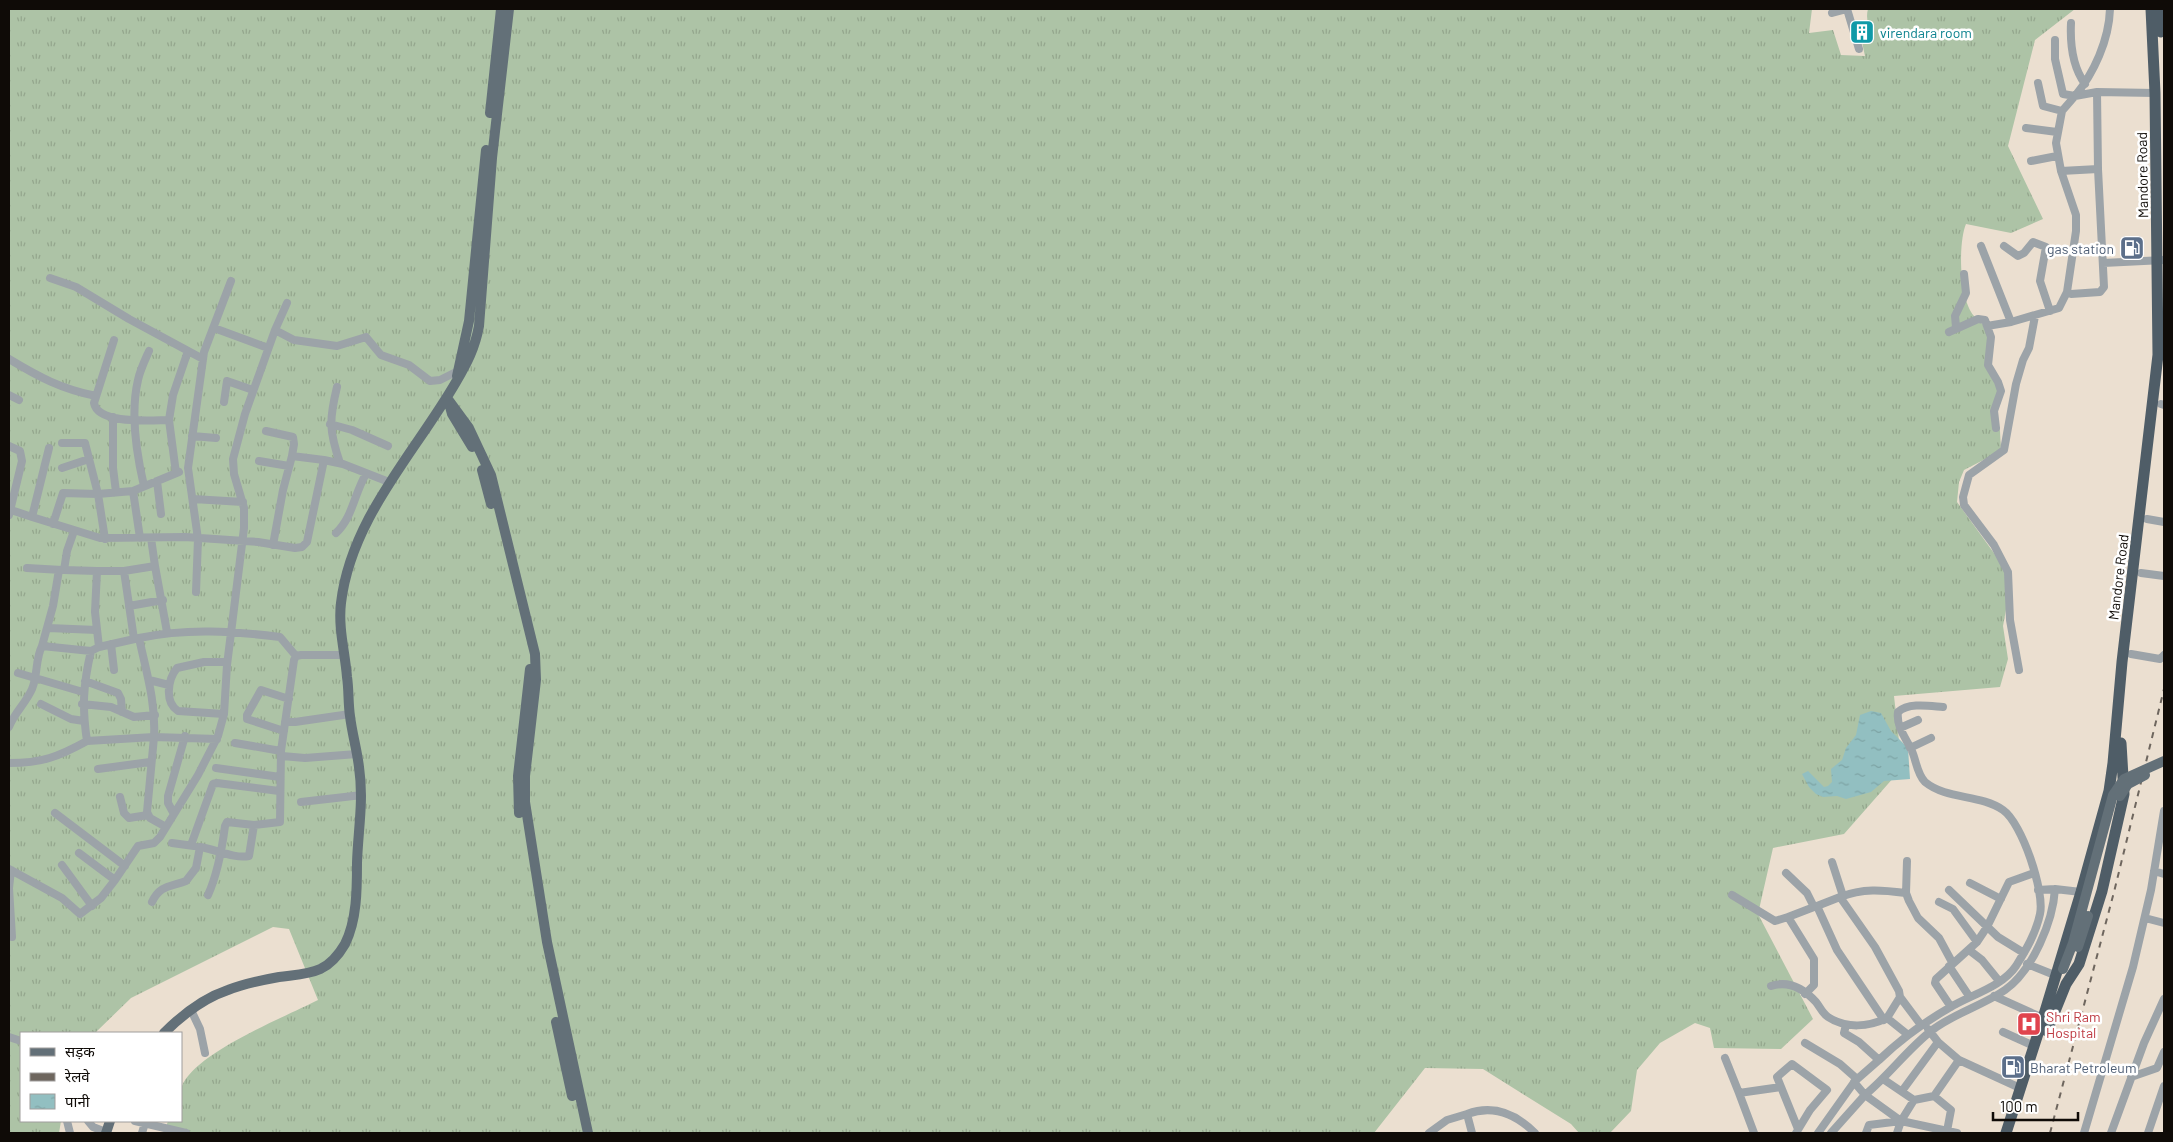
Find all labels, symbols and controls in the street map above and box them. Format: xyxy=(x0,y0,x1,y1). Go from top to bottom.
building icon: virendara room xyxy=(1849,19,1875,45)
place label: virendara room xyxy=(1880,24,1972,41)
street label: Mandore Road xyxy=(2133,132,2151,218)
fuel station icon: gas station xyxy=(2119,235,2145,261)
place label: gas station xyxy=(2047,240,2114,257)
street label: Mandore Road xyxy=(2104,533,2132,621)
place label: Shri Ram Hospital xyxy=(2046,1008,2101,1041)
hospital icon: Shri Ram Hospital xyxy=(2016,1011,2042,1037)
legend xyxy=(20,1032,182,1122)
text: सड़क xyxy=(65,1042,95,1060)
fuel station icon: Bharat Petroleum xyxy=(2000,1054,2026,1080)
place label: Bharat Petroleum xyxy=(2030,1059,2136,1076)
text: रेलवे xyxy=(64,1067,90,1085)
scale bar xyxy=(1993,1090,2078,1122)
text: पानी xyxy=(65,1092,91,1110)
text: 100 m xyxy=(2000,1097,2038,1115)

